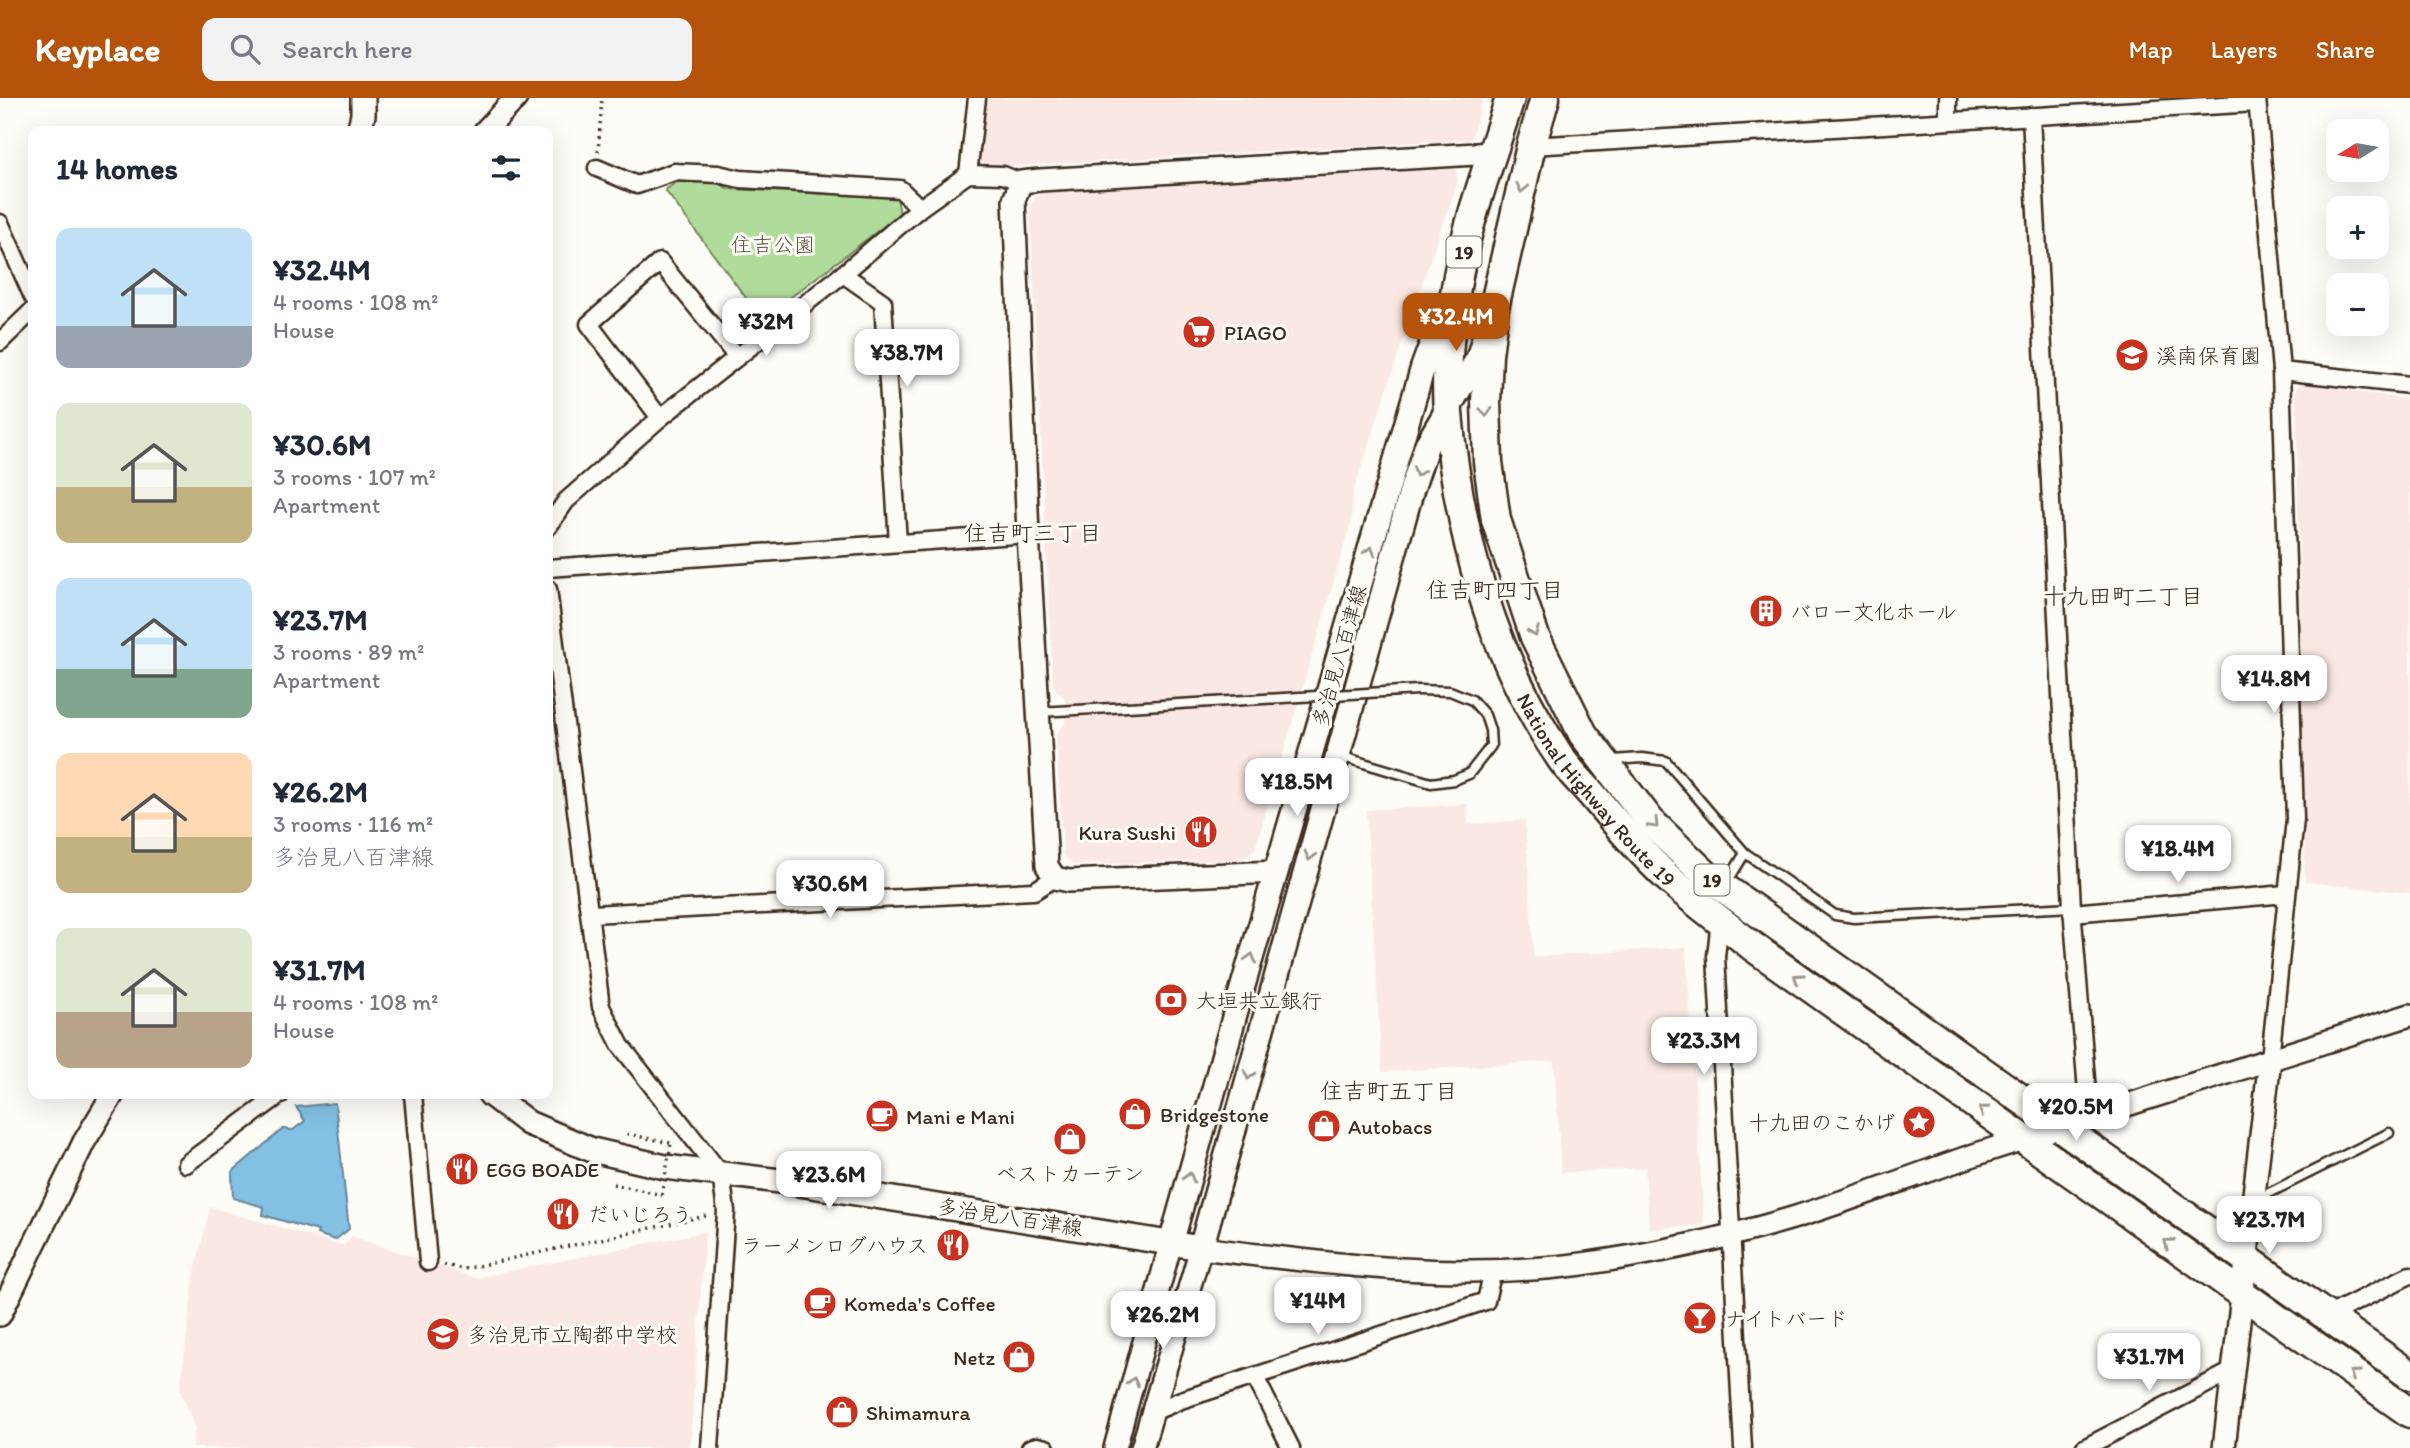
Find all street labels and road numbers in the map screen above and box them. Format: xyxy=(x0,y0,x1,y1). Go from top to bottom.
road number: 19 xyxy=(1446,236,1482,268)
street label: 多治見八百津線 xyxy=(1307,582,1371,730)
street label: National Highway Route 19 xyxy=(1512,689,1681,892)
road number: 19 xyxy=(1694,864,1730,895)
street label: 多治見八百津線 xyxy=(935,1193,1085,1241)

